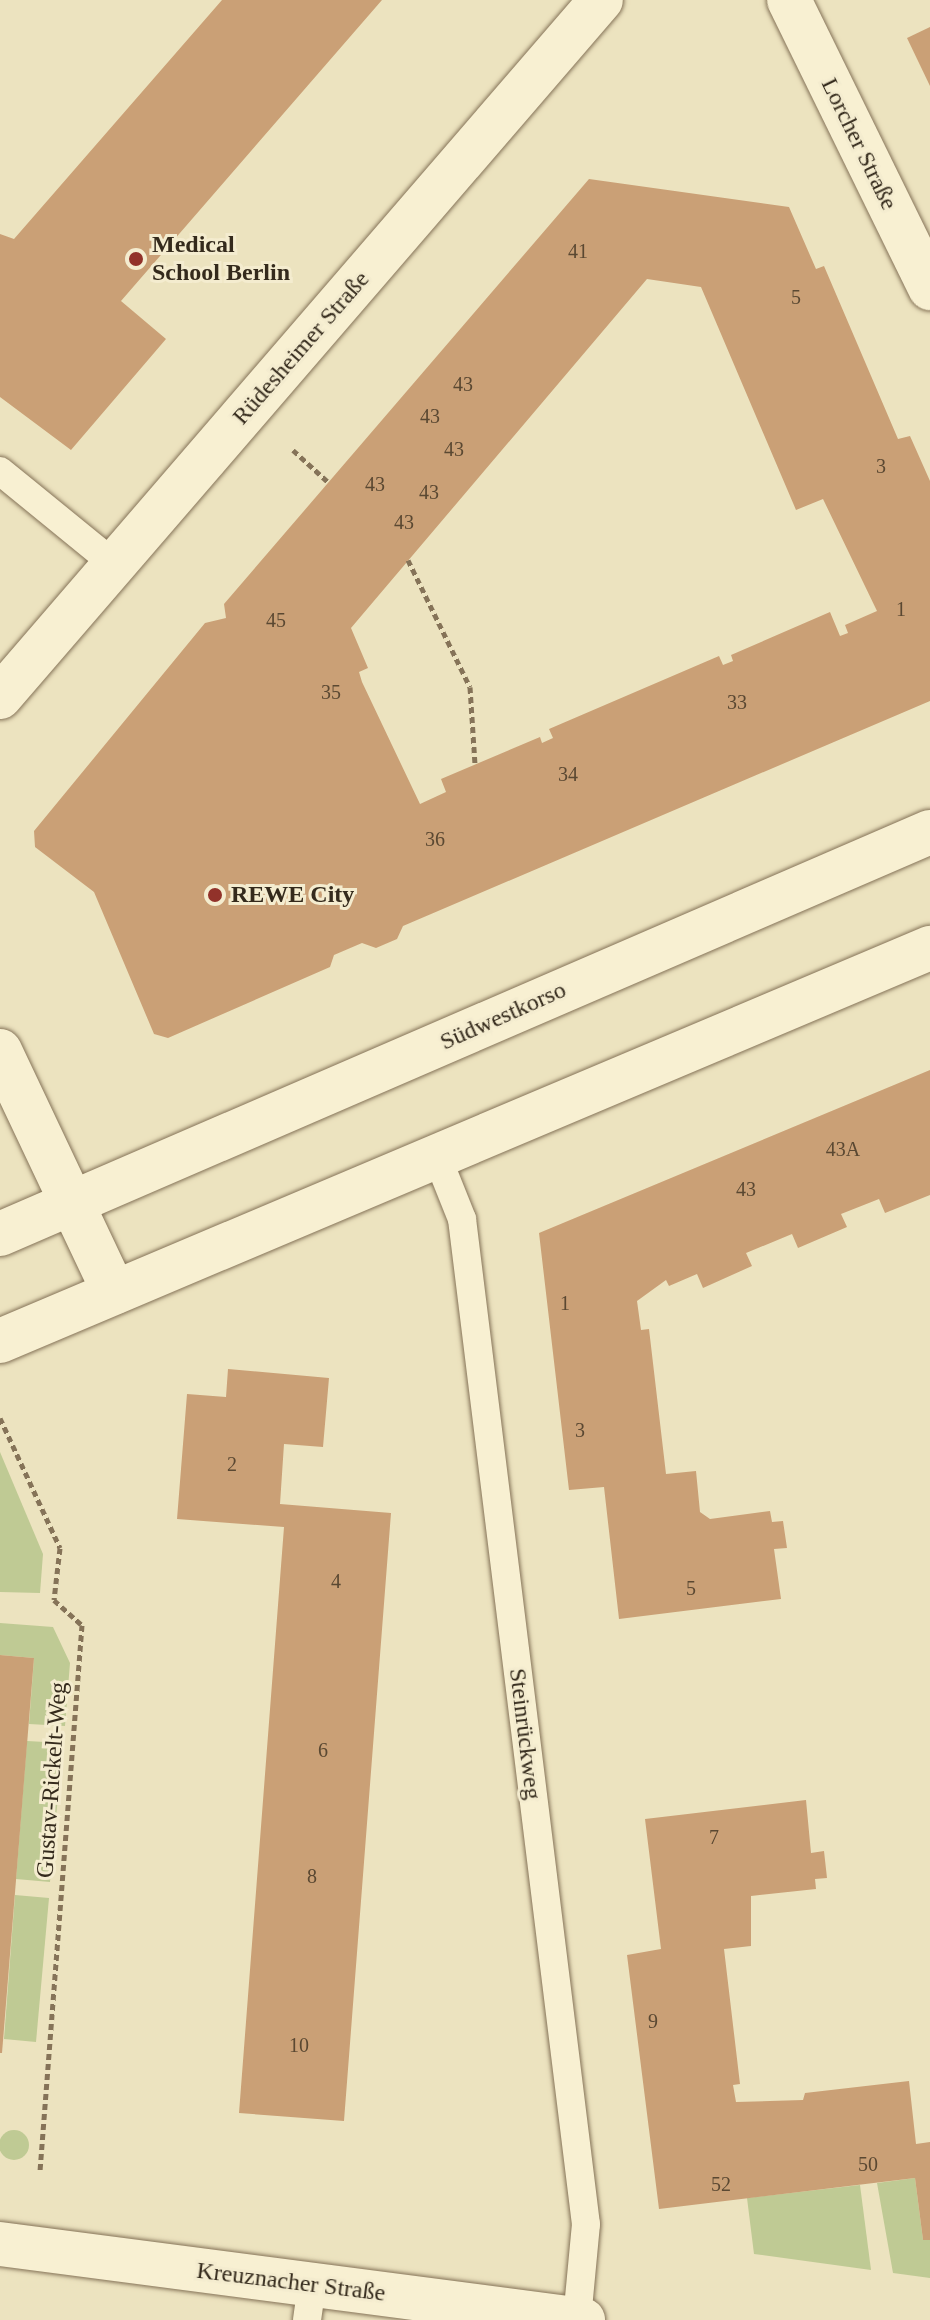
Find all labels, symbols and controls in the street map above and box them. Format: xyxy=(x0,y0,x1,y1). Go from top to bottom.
street label: Lorcher Straße xyxy=(815,73,903,215)
place label: Medical School Berlin xyxy=(152,231,290,287)
house number: 41 xyxy=(568,239,588,263)
marker: Medical School Berlin xyxy=(127,250,145,268)
street label: Rüdesheimer Straße xyxy=(227,265,375,431)
house number: 5 xyxy=(791,285,801,309)
house number: 43 xyxy=(453,372,473,396)
house number: 43 xyxy=(420,404,440,428)
house number: 43 xyxy=(444,437,464,461)
house number: 3 xyxy=(876,454,886,478)
house number: 43 xyxy=(365,472,385,496)
house number: 43 xyxy=(419,480,439,504)
house number: 43 xyxy=(394,510,414,534)
house number: 1 xyxy=(896,597,906,621)
house number: 45 xyxy=(266,608,286,632)
house number: 35 xyxy=(321,680,341,704)
house number: 33 xyxy=(727,690,747,714)
house number: 34 xyxy=(558,762,578,786)
house number: 36 xyxy=(425,827,445,851)
place label: REWE City xyxy=(231,881,354,909)
marker: REWE City xyxy=(206,886,224,904)
street label: Südwestkorso xyxy=(436,975,570,1057)
house number: 43A xyxy=(826,1137,860,1161)
house number: 43 xyxy=(736,1177,756,1201)
house number: 1 xyxy=(560,1291,570,1315)
house number: 3 xyxy=(575,1418,585,1442)
house number: 2 xyxy=(227,1452,237,1476)
house number: 4 xyxy=(331,1569,341,1593)
house number: 5 xyxy=(686,1576,696,1600)
street label: Steinrückweg xyxy=(503,1667,547,1801)
street label: Gustav-Rickelt-Weg xyxy=(31,1681,73,1879)
house number: 6 xyxy=(318,1738,328,1762)
house number: 7 xyxy=(709,1825,719,1849)
house number: 8 xyxy=(307,1864,317,1888)
house number: 9 xyxy=(648,2009,658,2033)
house number: 10 xyxy=(289,2033,309,2057)
house number: 50 xyxy=(858,2152,878,2176)
house number: 52 xyxy=(711,2172,731,2196)
street label: Kreuznacher Straße xyxy=(195,2256,387,2308)

